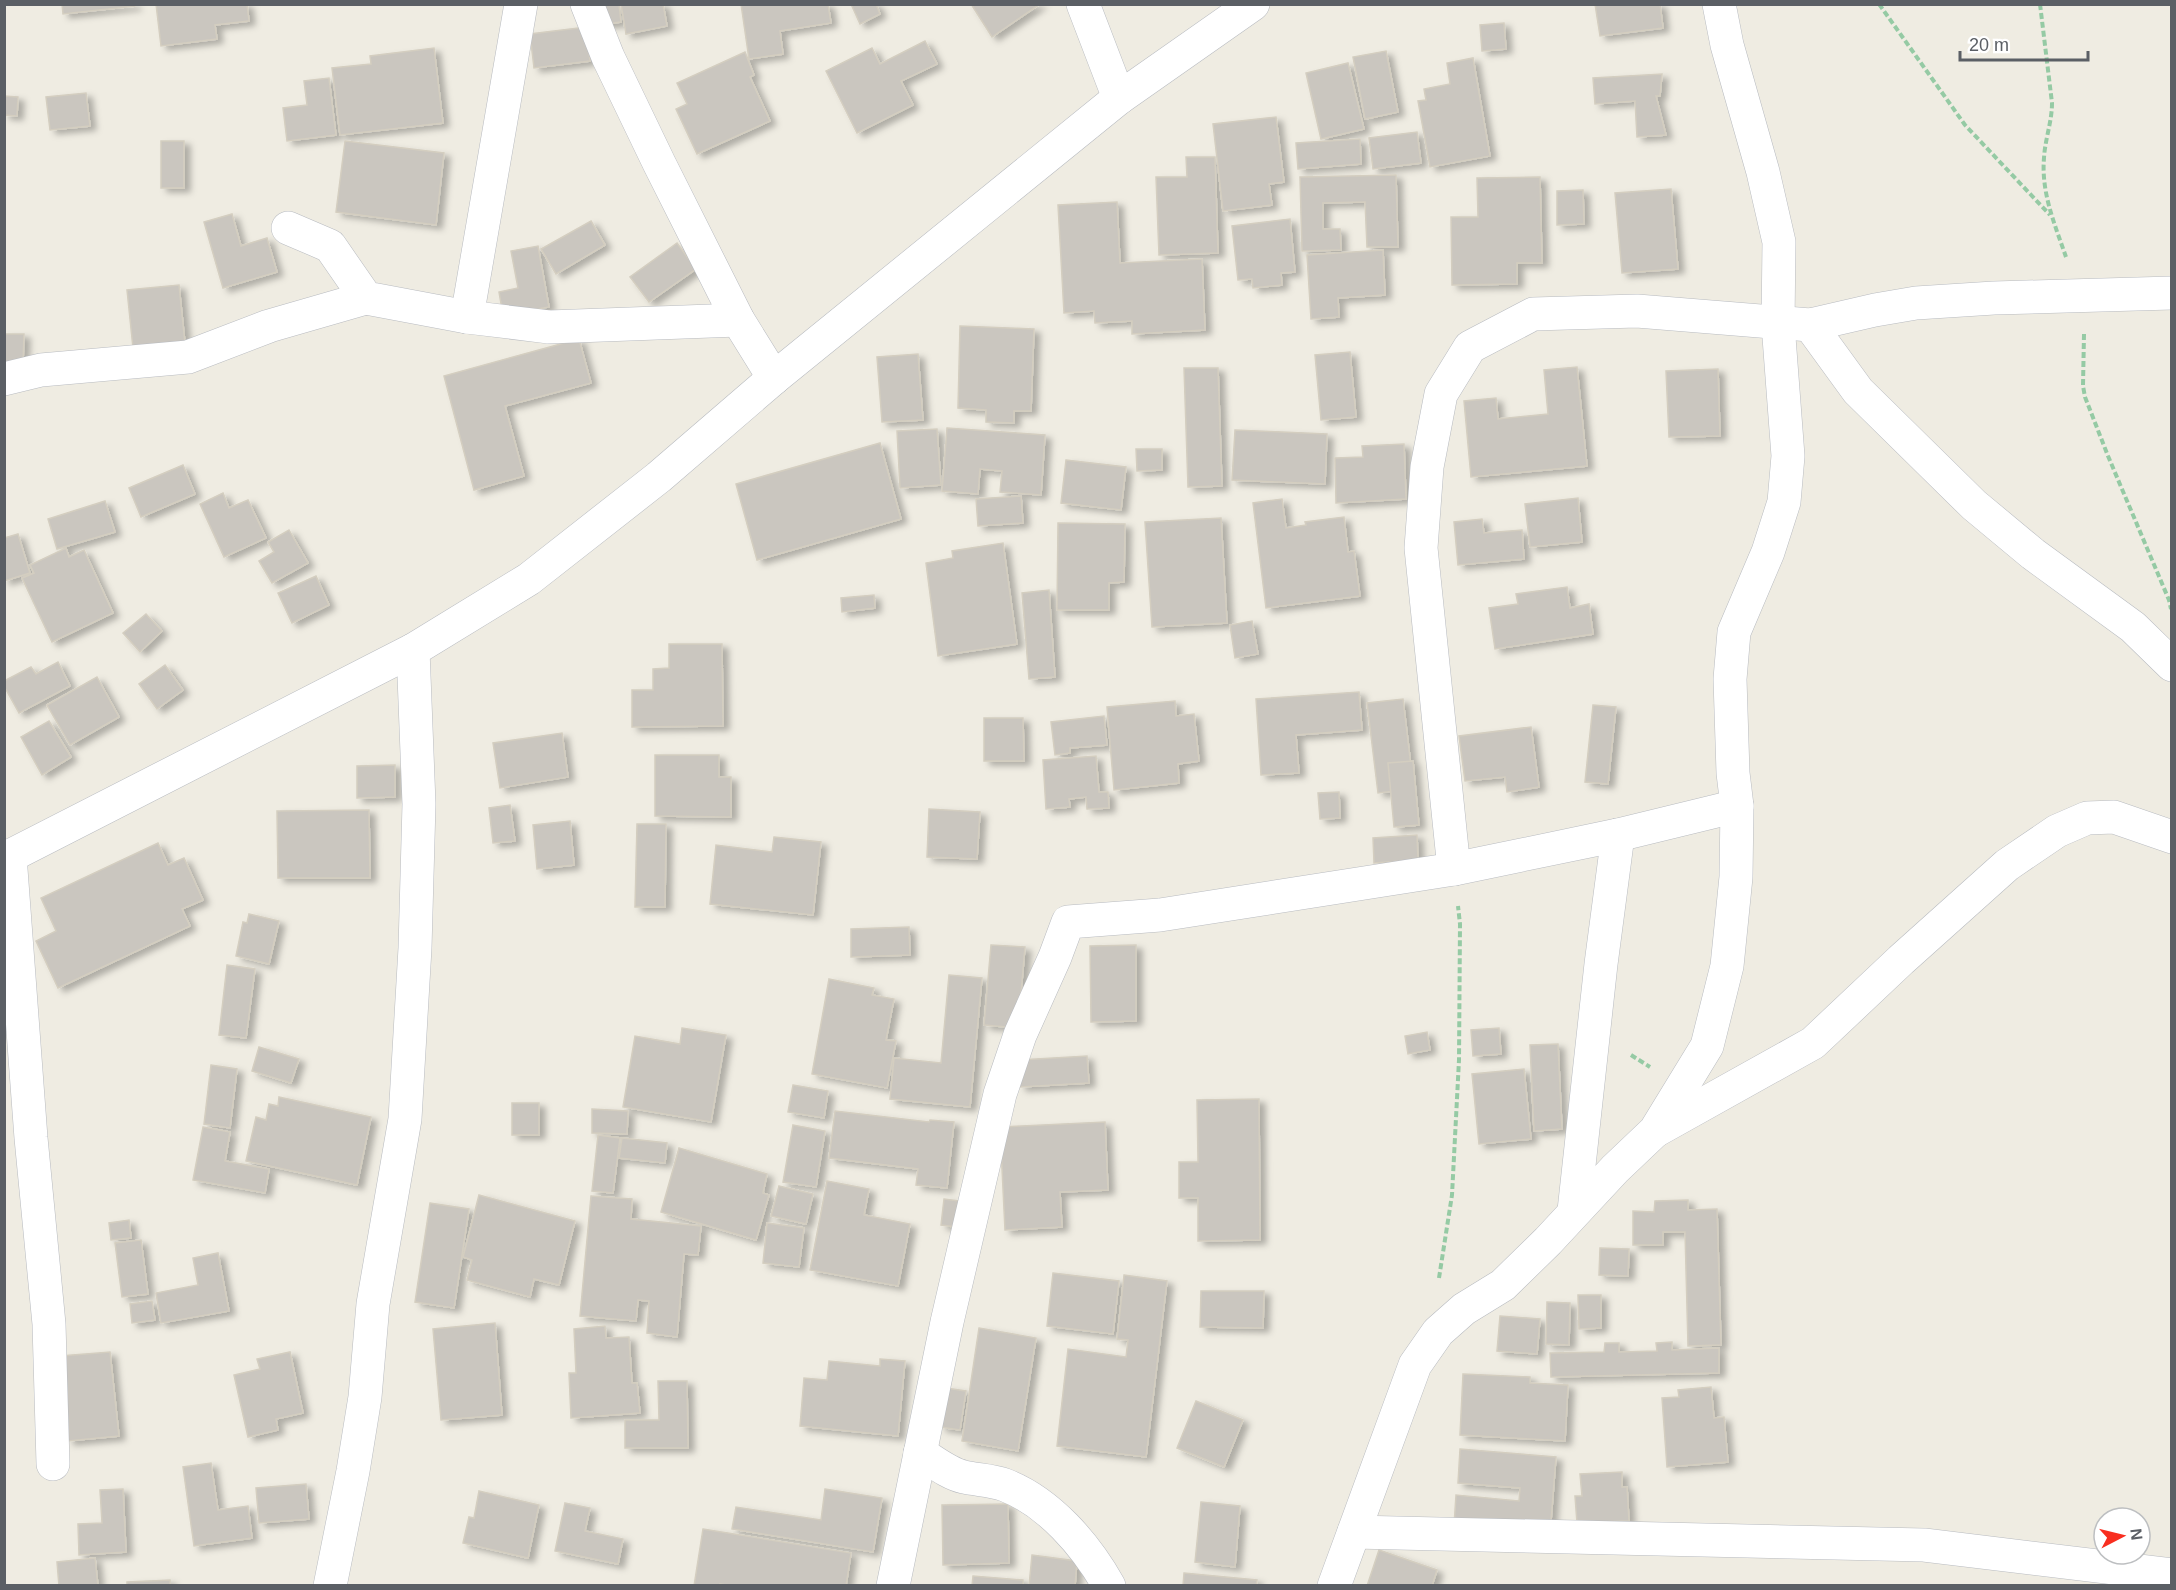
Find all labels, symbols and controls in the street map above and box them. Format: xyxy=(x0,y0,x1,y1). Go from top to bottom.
scale bar xyxy=(1960,24,2088,62)
text: 20 m xyxy=(1969,35,2009,55)
north arrow xyxy=(2092,1506,2152,1566)
text: N xyxy=(2127,1527,2146,1541)

